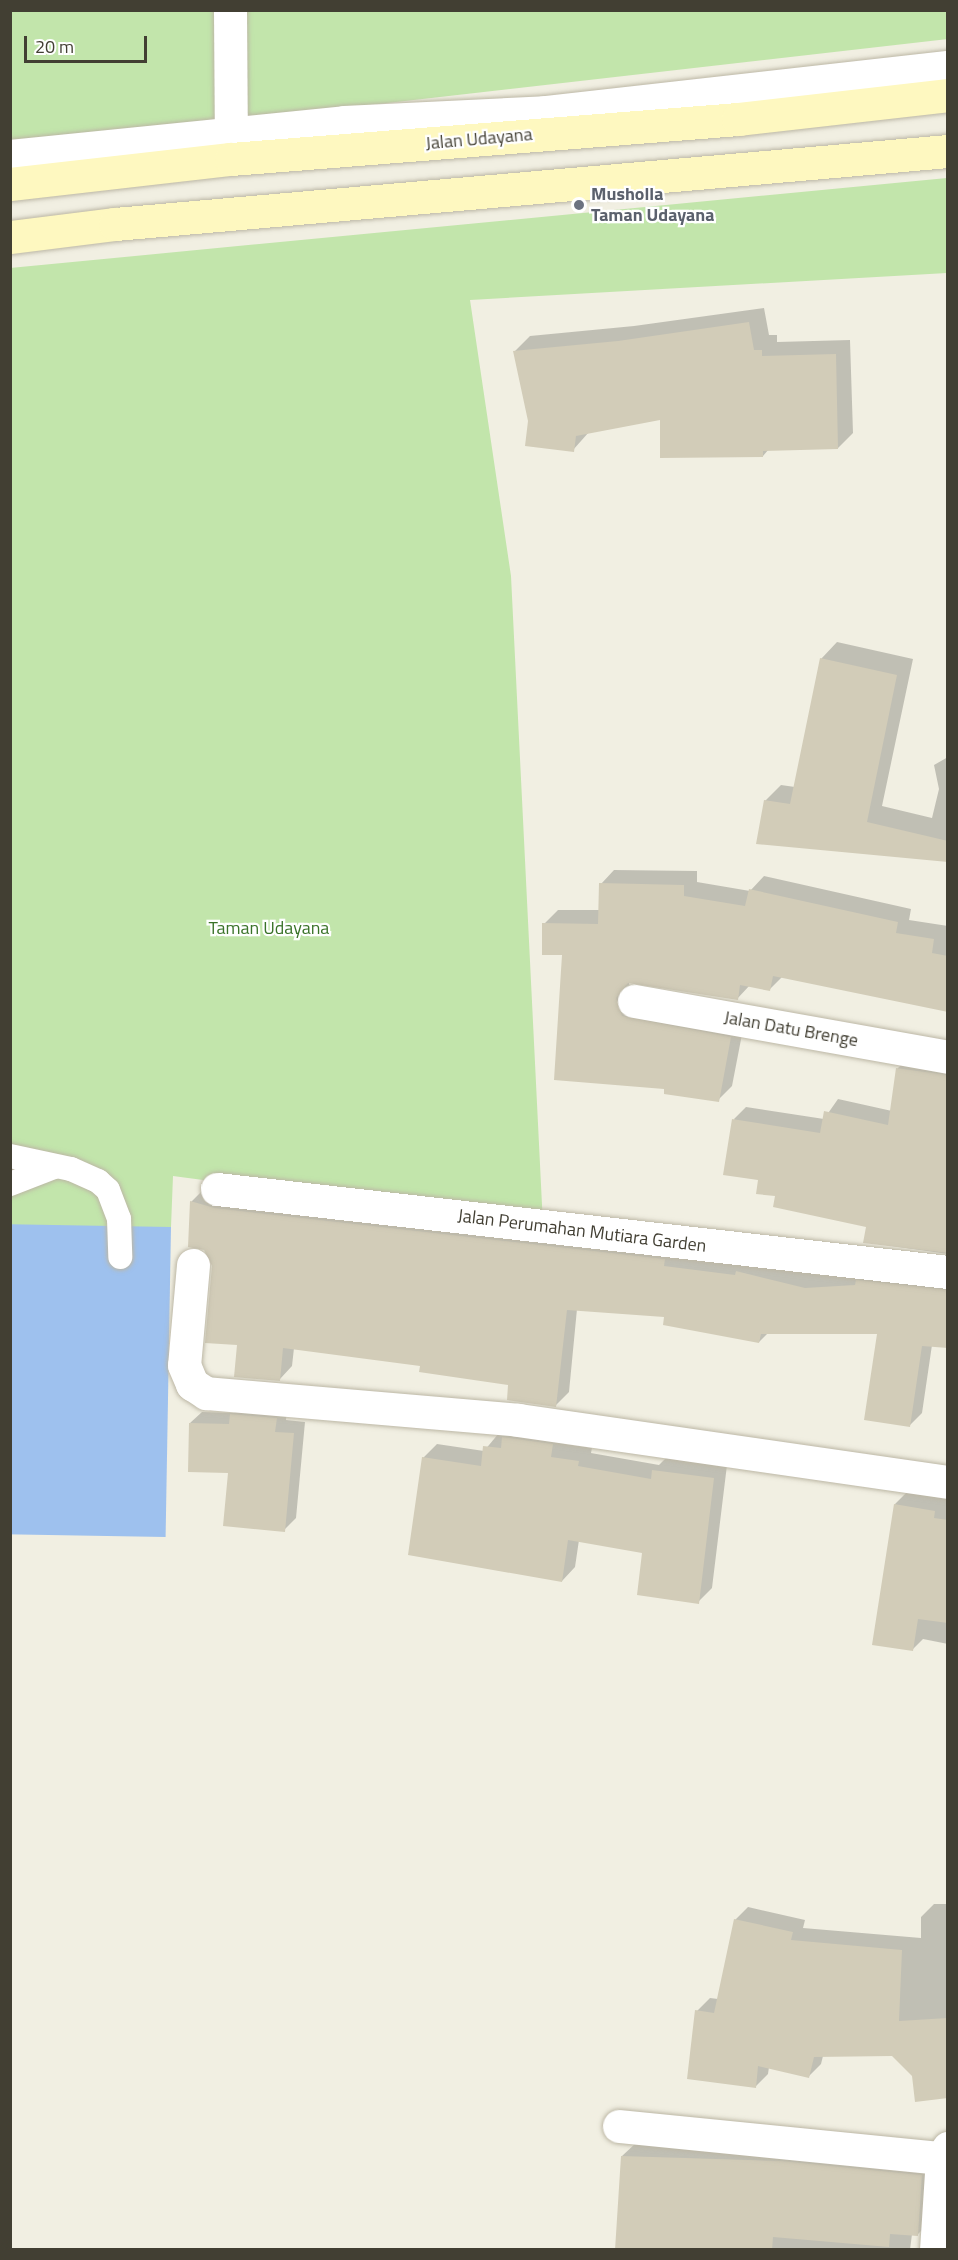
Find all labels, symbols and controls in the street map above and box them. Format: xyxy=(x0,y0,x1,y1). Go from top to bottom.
scale bar xyxy=(27,24,150,62)
text: 20 m xyxy=(35,33,74,60)
street label: Jalan Udayana xyxy=(425,124,533,154)
place label: Musholla Taman Udayana xyxy=(591,184,714,226)
marker: Musholla Taman Udayana xyxy=(572,198,586,212)
park label: Taman Udayana xyxy=(209,917,329,939)
street label: Jalan Datu Brenge xyxy=(722,1007,860,1051)
street label: Jalan Perumahan Mutiara Garden xyxy=(456,1205,708,1257)

